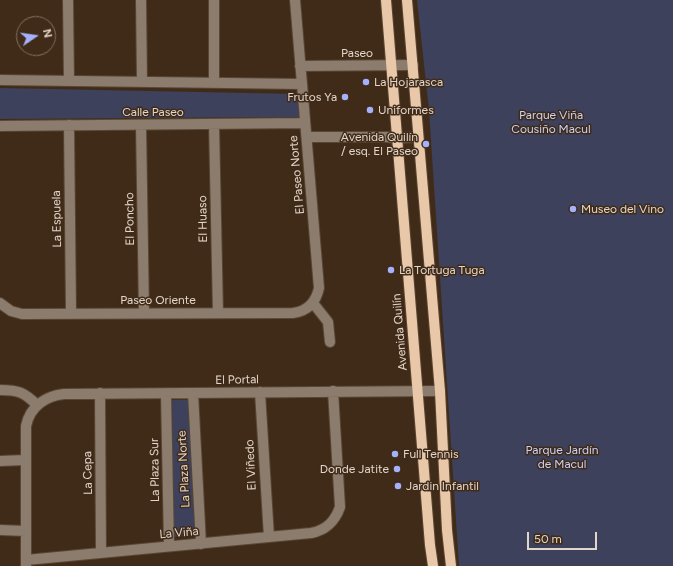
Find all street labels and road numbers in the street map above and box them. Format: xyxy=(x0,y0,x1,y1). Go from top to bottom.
street label: Paseo xyxy=(341,46,373,60)
street label: Calle Paseo xyxy=(122,105,184,119)
street label: El Paseo Norte xyxy=(286,135,308,215)
street label: La Espuela xyxy=(49,190,65,248)
street label: El Poncho xyxy=(122,192,138,246)
street label: El Huaso xyxy=(195,195,211,243)
street label: Paseo Oriente xyxy=(120,293,196,307)
street label: Avenida Quilín xyxy=(389,293,411,371)
street label: El Portal xyxy=(215,372,259,388)
street label: La Plaza Norte xyxy=(175,430,193,508)
street label: La Plaza Sur xyxy=(147,438,163,502)
street label: El Viñedo xyxy=(242,439,260,491)
street label: La Cepa xyxy=(80,451,96,495)
street label: La Viña xyxy=(159,524,199,542)

